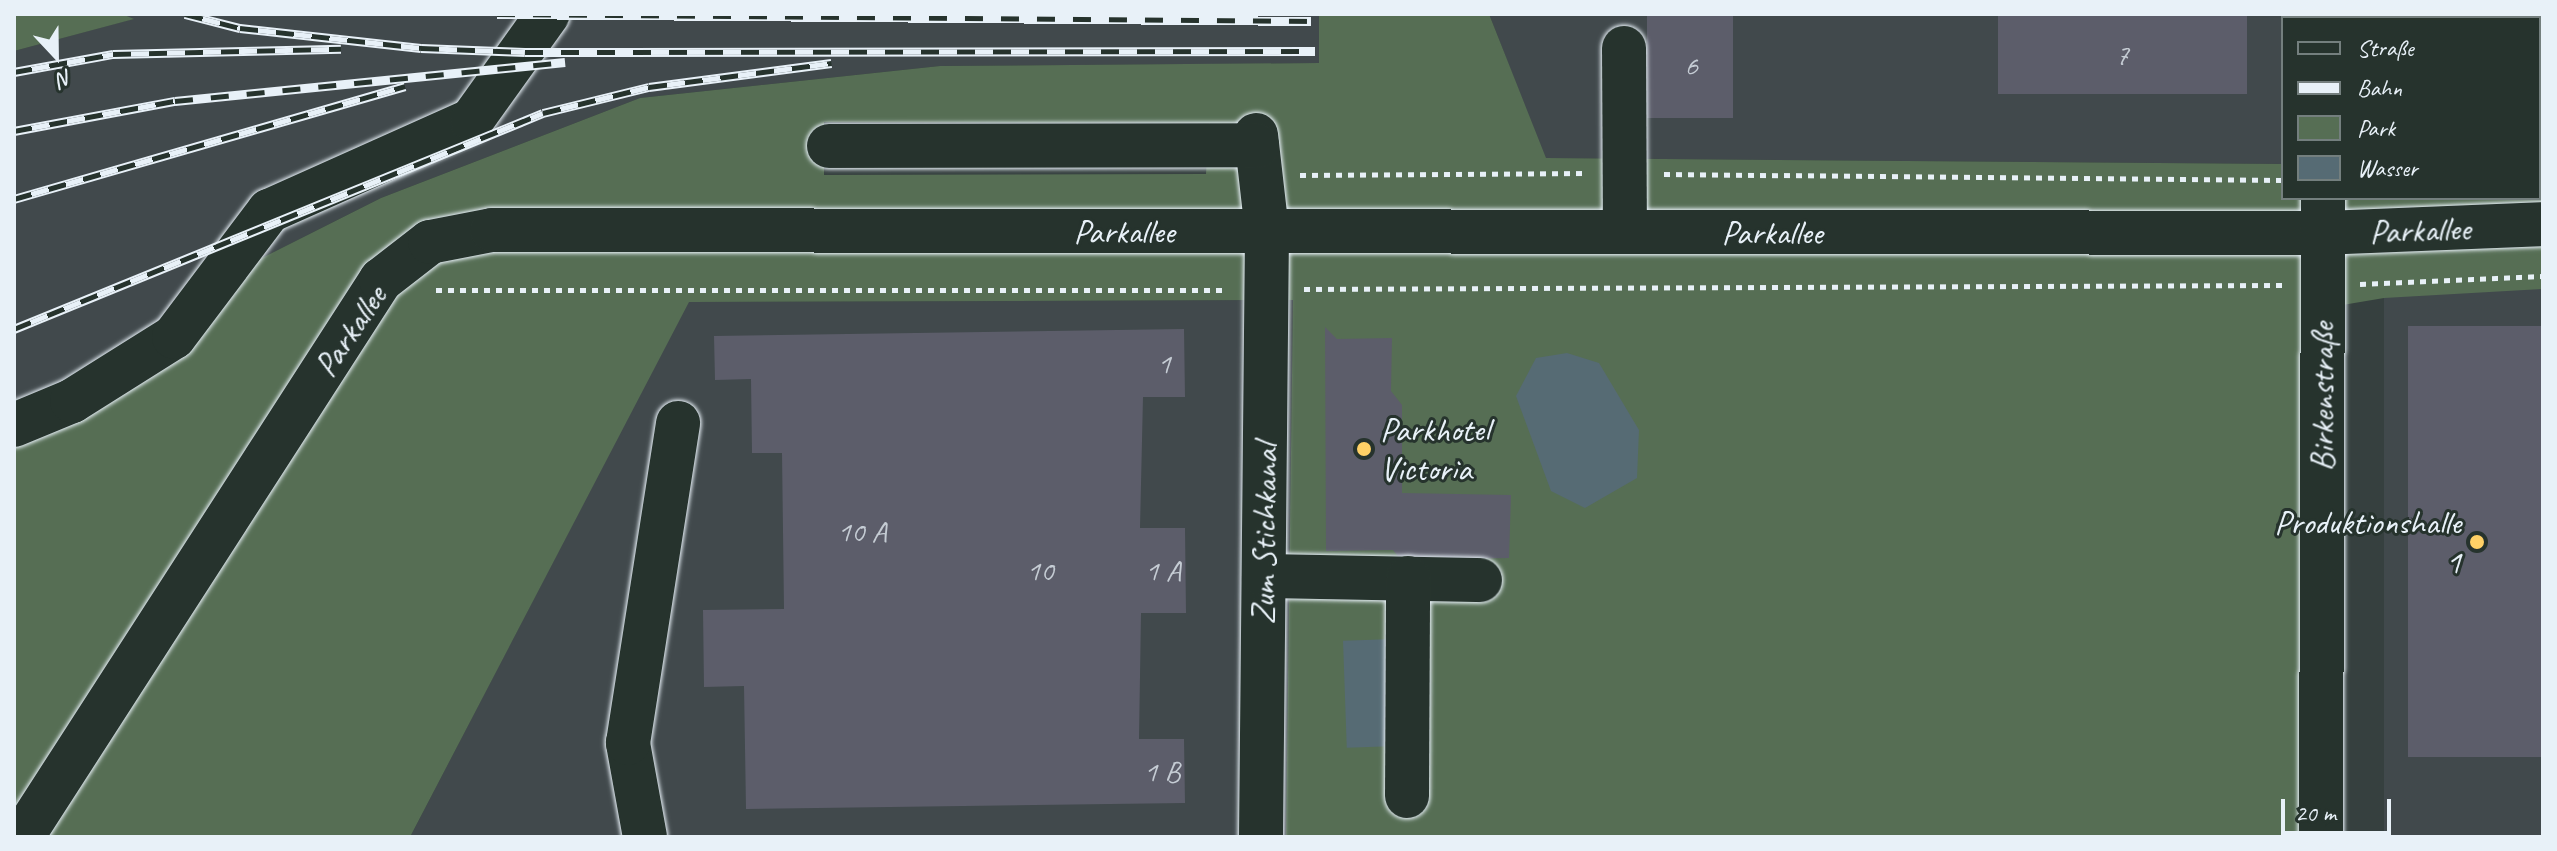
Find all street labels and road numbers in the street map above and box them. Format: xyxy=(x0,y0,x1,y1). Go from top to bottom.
street label: Parkallee xyxy=(2369,208,2471,252)
street label: Parkallee xyxy=(1073,212,1175,252)
street label: Parkallee xyxy=(1721,213,1823,253)
street label: Parkallee xyxy=(305,278,395,384)
street label: Birkenstraße xyxy=(2302,323,2342,471)
street label: Zum Stichkanal xyxy=(1242,444,1286,624)

